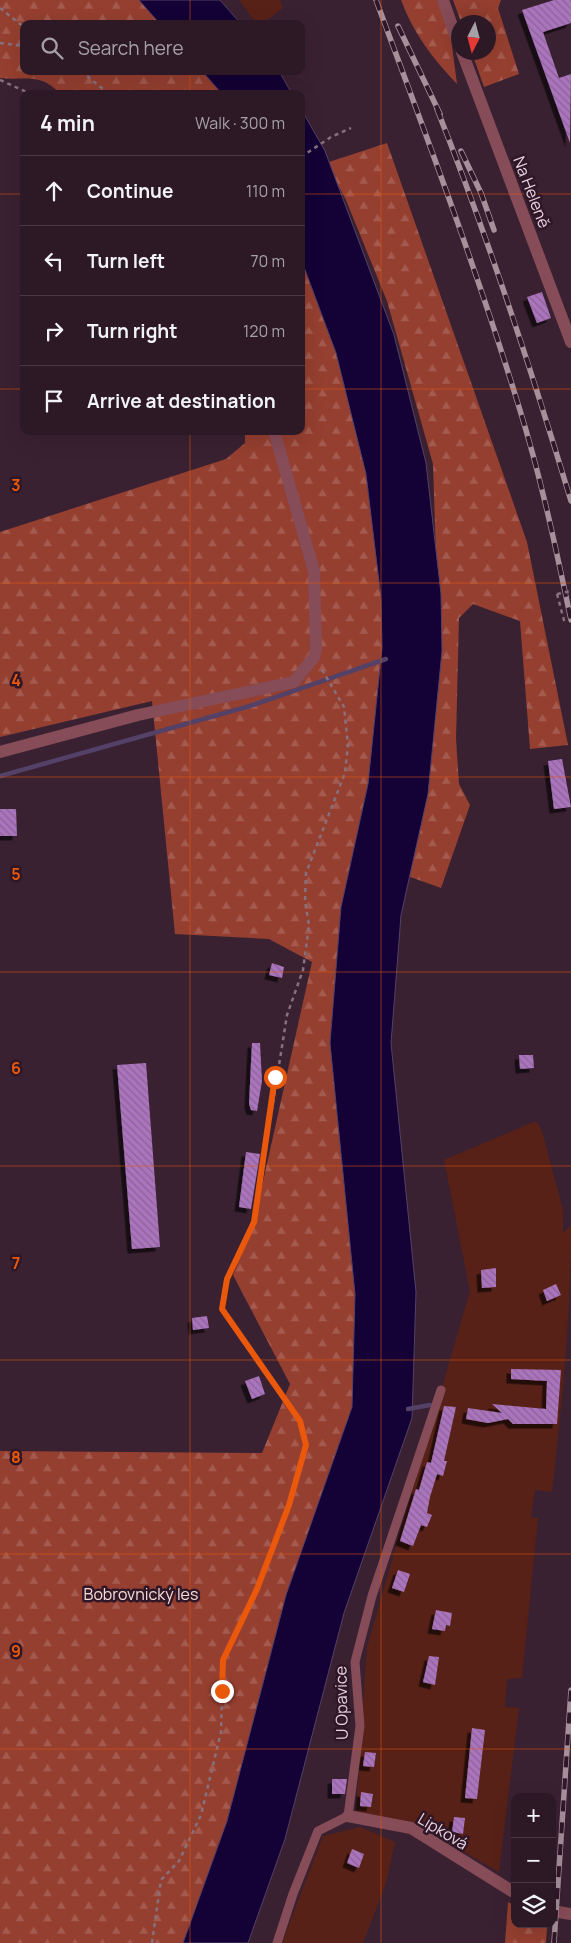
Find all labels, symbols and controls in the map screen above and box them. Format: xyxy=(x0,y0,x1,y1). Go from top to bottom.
north arrow xyxy=(451,15,496,60)
search box xyxy=(20,20,305,75)
icon: search xyxy=(38,34,66,62)
text: Search here xyxy=(78,35,184,61)
text: 4 min xyxy=(40,109,95,137)
text: Walk · 300 m xyxy=(195,112,285,134)
street label: Na Heleně xyxy=(508,153,556,231)
icon: ahead xyxy=(40,177,68,205)
text: Continue xyxy=(87,178,173,204)
text: 110 m xyxy=(246,180,285,202)
icon: left xyxy=(40,247,68,275)
text: Turn left xyxy=(87,248,165,274)
text: 70 m xyxy=(250,250,285,272)
icon: right xyxy=(40,317,68,345)
text: Turn right xyxy=(87,318,177,344)
text: 120 m xyxy=(243,320,285,342)
icon: arrive xyxy=(40,387,68,415)
text: Arrive at destination xyxy=(87,388,276,414)
text: 3 xyxy=(11,474,21,496)
text: 4 xyxy=(11,669,21,691)
text: 5 xyxy=(11,863,21,885)
text: 6 xyxy=(11,1057,21,1079)
route start xyxy=(264,1066,287,1089)
text: 7 xyxy=(12,1252,20,1274)
text: 8 xyxy=(11,1446,21,1468)
park label: Bobrovnický les xyxy=(84,1583,198,1605)
text: 9 xyxy=(11,1640,21,1662)
street label: U Opavice xyxy=(329,1666,353,1740)
route end xyxy=(211,1680,234,1703)
map controls xyxy=(511,1793,556,1928)
button: + xyxy=(511,1793,556,1838)
street label: Lipková xyxy=(414,1807,472,1855)
button: − xyxy=(511,1838,556,1883)
button: layers xyxy=(511,1883,556,1928)

